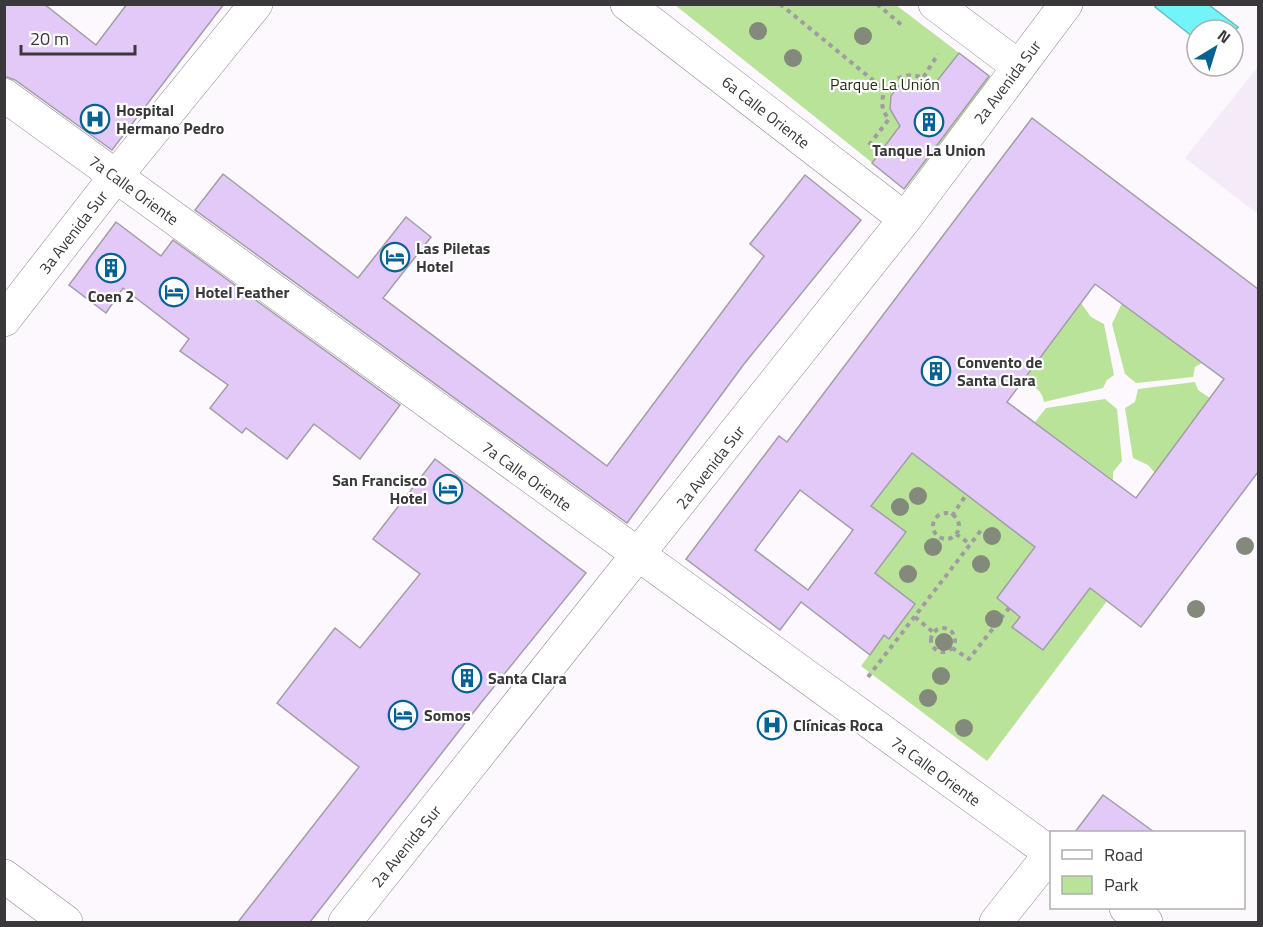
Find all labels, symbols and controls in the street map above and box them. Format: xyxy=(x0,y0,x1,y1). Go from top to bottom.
scale bar xyxy=(21,18,135,56)
north arrow xyxy=(1185,18,1245,78)
text: N xyxy=(1212,23,1236,49)
text: 20 m xyxy=(30,25,69,52)
street label: 2a Avenida Sur xyxy=(967,34,1047,129)
street label: 6a Calle Oriente xyxy=(717,70,815,154)
park label: Parque La Unión xyxy=(830,72,940,96)
place label: Hospital Hermano Pedro xyxy=(116,98,224,140)
hospital icon: Hospital Hermano Pedro xyxy=(79,103,111,135)
building icon: Tanque La Union xyxy=(913,106,945,138)
place label: Tanque La Union xyxy=(872,138,986,162)
street label: 7a Calle Oriente xyxy=(84,149,184,231)
street label: 3a Avenida Sur xyxy=(33,185,114,279)
place label: Las Piletas Hotel xyxy=(416,236,490,278)
hotel icon: Las Piletas Hotel xyxy=(379,241,411,273)
building icon: Coen 2 xyxy=(95,252,127,284)
hotel icon: Hotel Feather xyxy=(158,276,190,308)
place label: Hotel Feather xyxy=(195,280,289,304)
place label: Coen 2 xyxy=(88,284,134,308)
place label: Convento de Santa Clara xyxy=(957,350,1043,392)
building icon: Convento de Santa Clara xyxy=(920,355,952,387)
street label: 2a Avenida Sur xyxy=(670,420,751,514)
street label: 7a Calle Oriente xyxy=(477,435,577,517)
place label: San Francisco Hotel xyxy=(332,468,427,510)
hotel icon: San Francisco Hotel xyxy=(432,473,464,505)
building icon: Santa Clara xyxy=(451,662,483,694)
place label: Santa Clara xyxy=(488,666,567,690)
hotel icon: Somos xyxy=(387,699,419,731)
place label: Somos xyxy=(424,703,471,727)
hospital icon: Clínicas Roca xyxy=(756,709,788,741)
place label: Clínicas Roca xyxy=(793,713,883,737)
street label: 7a Calle Oriente xyxy=(886,730,986,812)
street label: 2a Avenida Sur xyxy=(365,799,447,892)
legend xyxy=(1050,831,1245,909)
text: Road xyxy=(1104,841,1143,868)
text: Park xyxy=(1104,871,1139,898)

